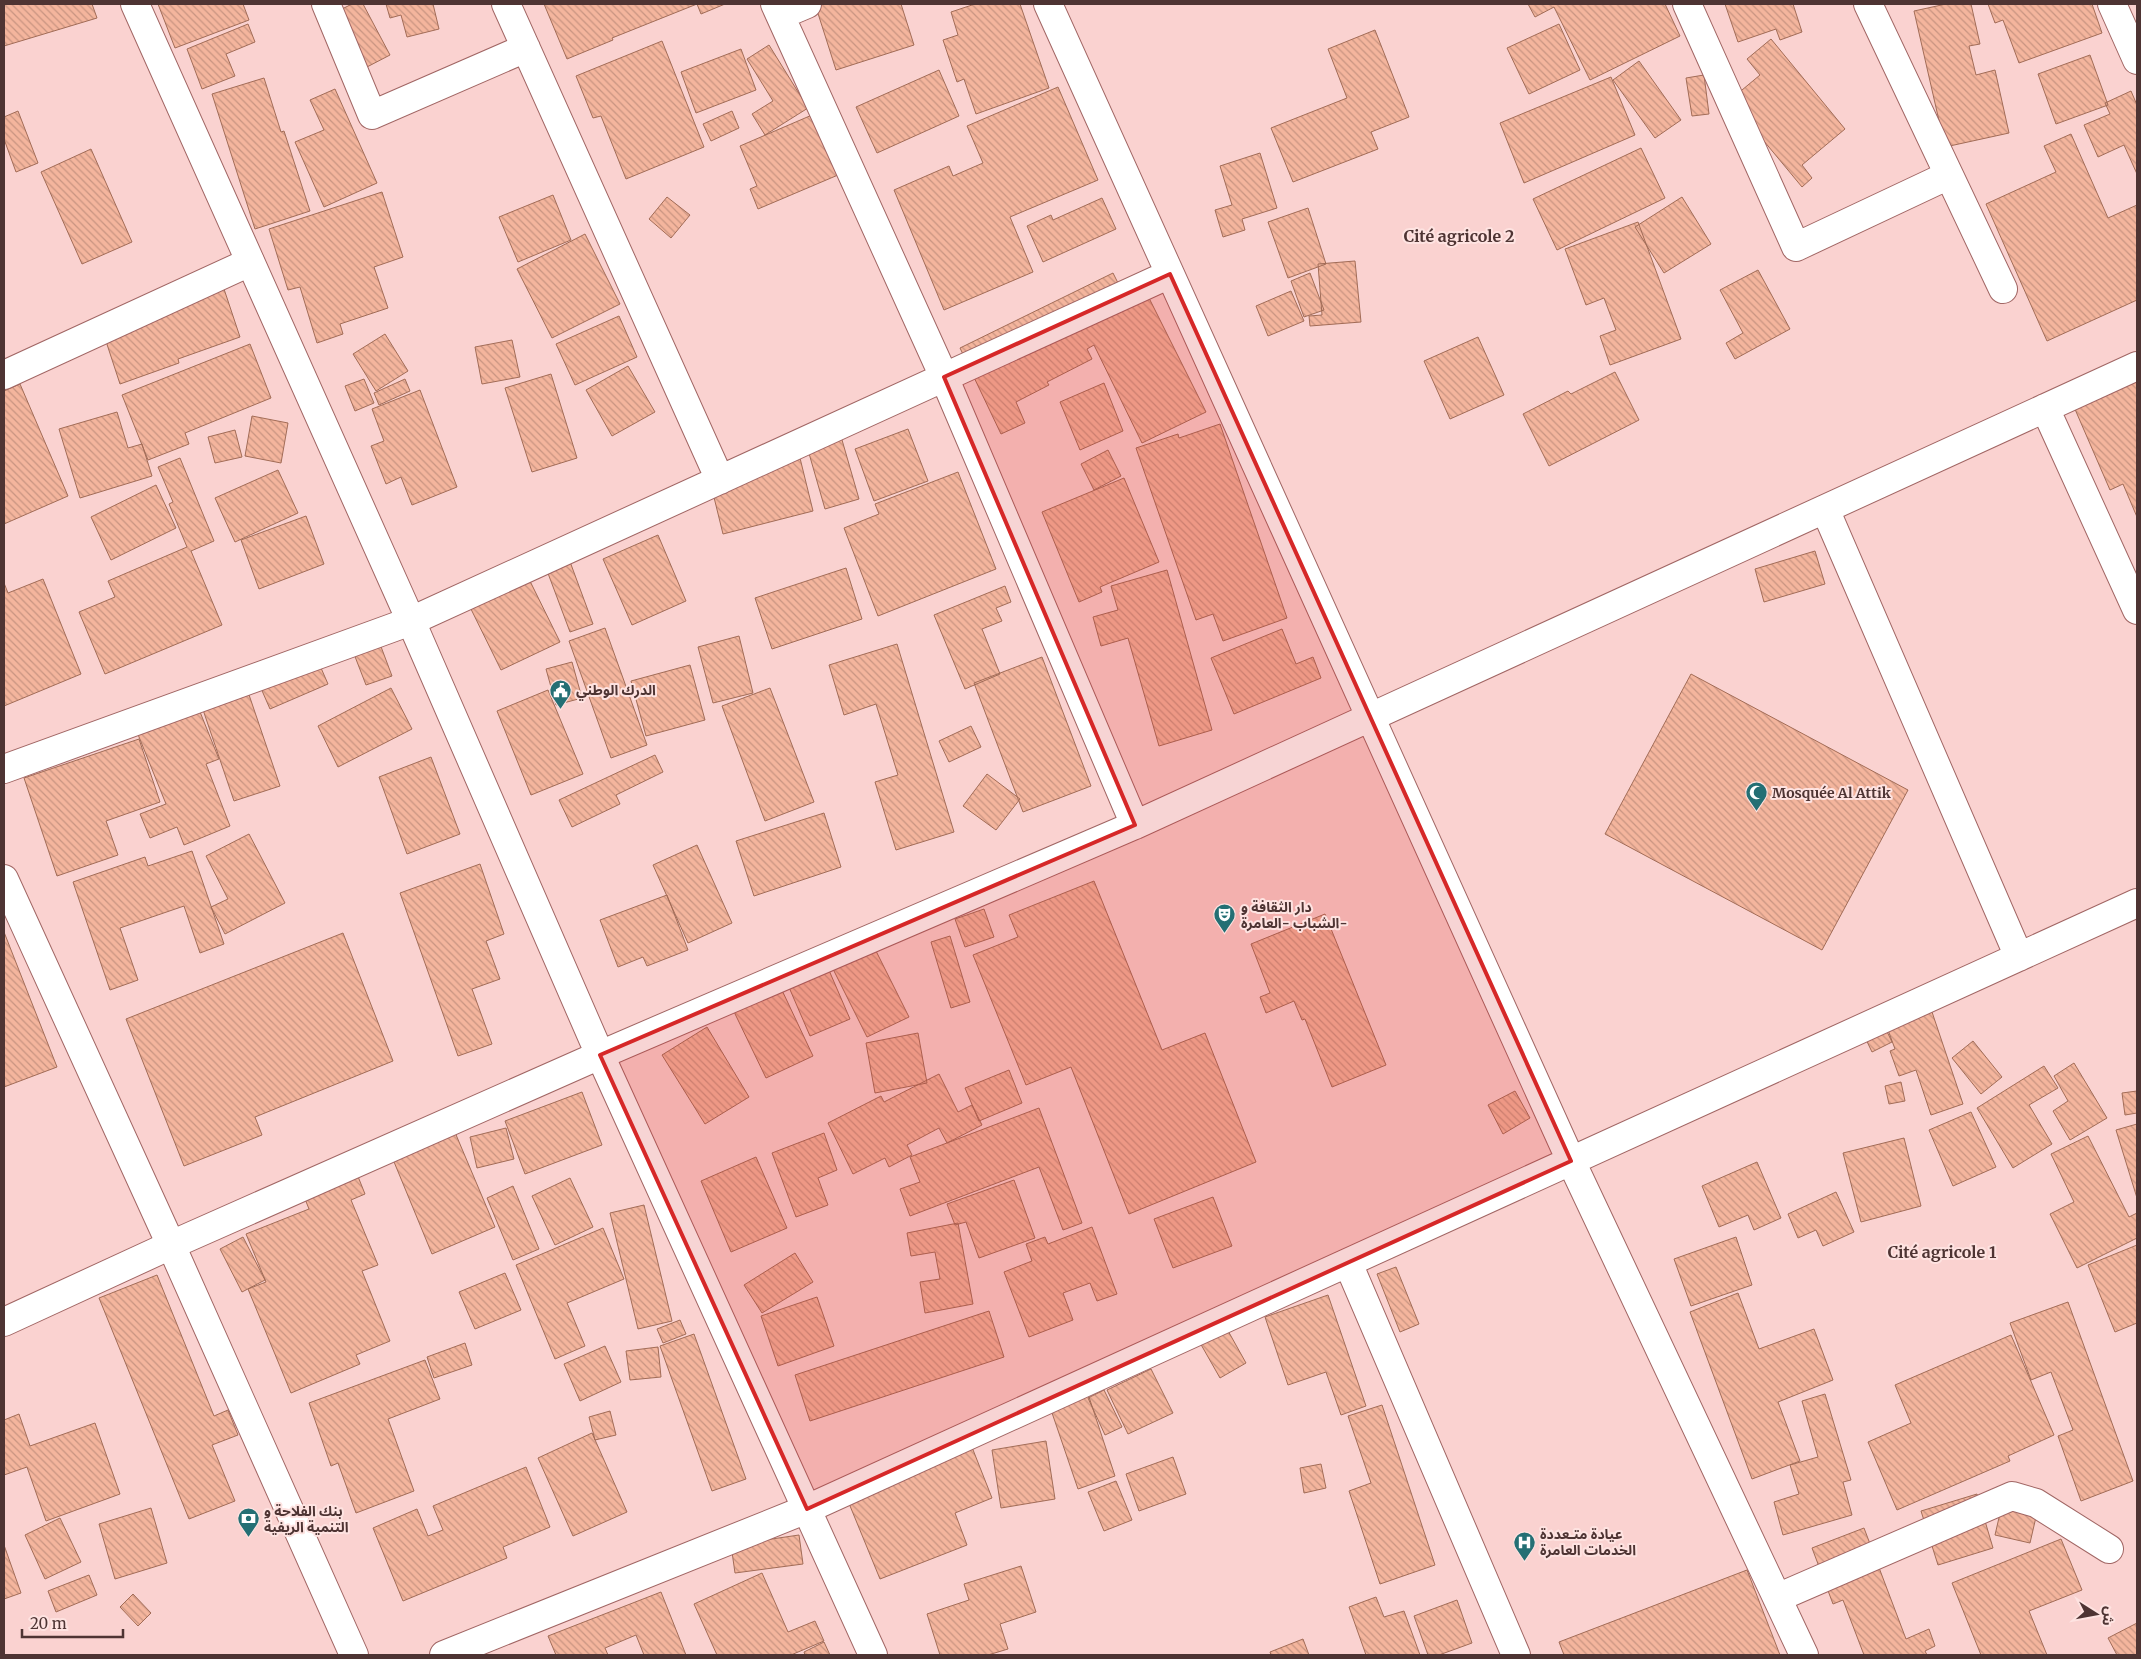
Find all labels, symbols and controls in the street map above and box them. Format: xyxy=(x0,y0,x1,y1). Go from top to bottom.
district label: Cité agricole 2 xyxy=(1404,226,1514,246)
public building icon: الدرك الوطني xyxy=(548,678,572,709)
place label: الدرك الوطني xyxy=(576,681,656,701)
mosque icon: Mosquée Al Attik xyxy=(1744,781,1768,812)
place label: Mosquée Al Attik xyxy=(1772,784,1892,802)
place label: دار الثقافة و الشباب -العامرة- xyxy=(1241,898,1348,932)
theatre icon: دار الثقافة و الشباب -العامرة- xyxy=(1213,903,1237,934)
district label: Cité agricole 1 xyxy=(1888,1242,1997,1262)
place label: بنك الفلاحة و التنمية الريفية xyxy=(264,1502,349,1536)
bank icon: بنك الفلاحة و التنمية الريفية xyxy=(236,1507,260,1538)
place label: عيادة متـعددة الخدمات العامرة xyxy=(1540,1525,1636,1559)
hospital icon: عيادة متـعددة الخدمات العامرة xyxy=(1512,1530,1536,1561)
north arrow xyxy=(2071,1589,2121,1639)
text: ش xyxy=(2098,1605,2119,1628)
scale bar xyxy=(22,1606,124,1638)
text: 20 m xyxy=(30,1614,67,1633)

